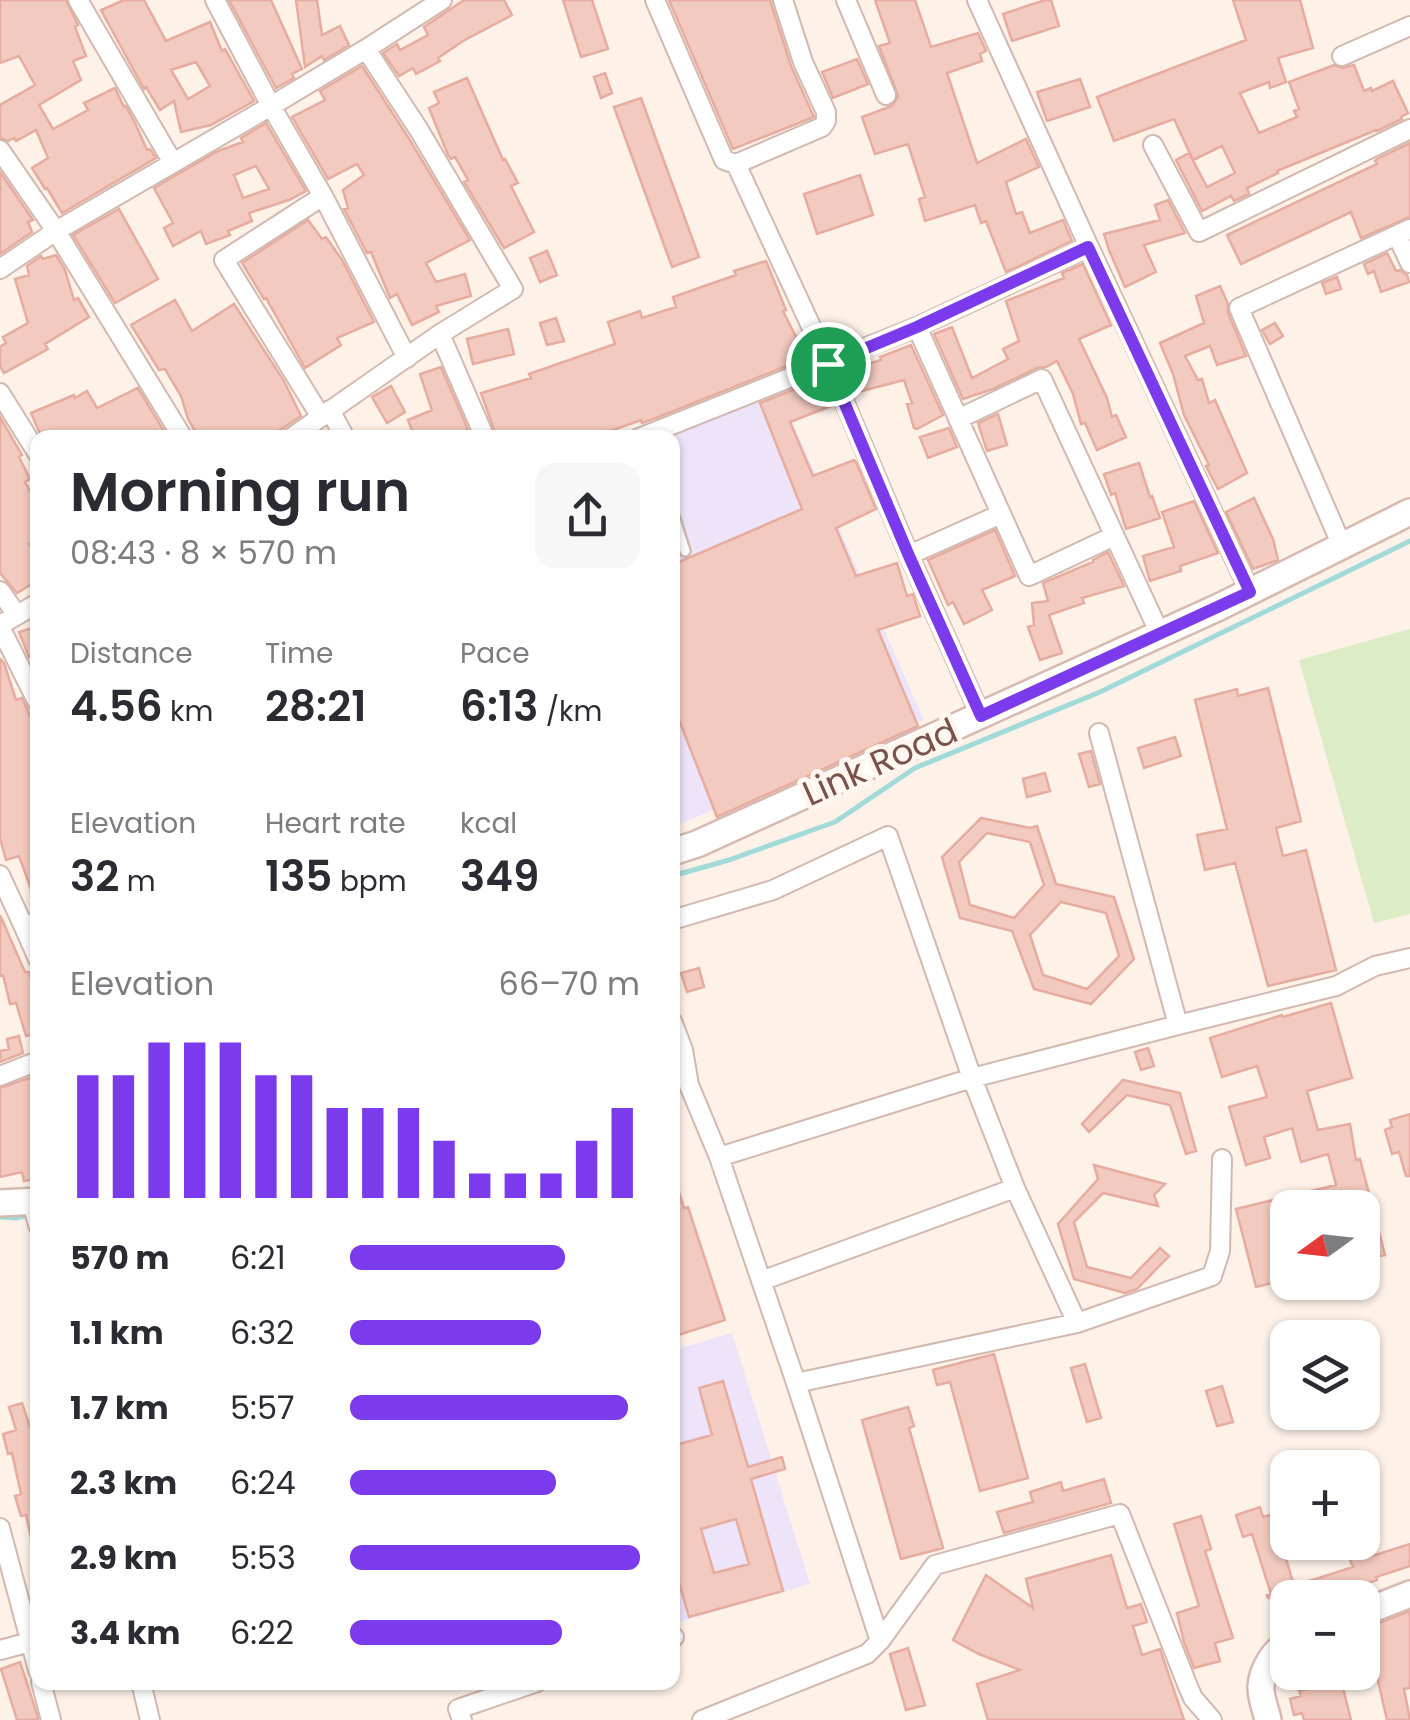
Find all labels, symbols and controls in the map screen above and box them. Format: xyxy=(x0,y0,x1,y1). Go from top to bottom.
pin xyxy=(786,322,871,407)
icon: arrive xyxy=(801,337,856,392)
text: Morning run xyxy=(70,453,410,530)
button: share xyxy=(535,463,640,568)
text: 08:43 · 8 × 570 m xyxy=(70,530,337,575)
text: Distance xyxy=(70,634,193,673)
text: Time xyxy=(265,634,333,673)
text: Pace xyxy=(460,634,530,673)
text: 4.56 xyxy=(70,677,163,736)
text: 28:21 xyxy=(265,677,366,736)
text: 6:13 xyxy=(460,677,538,736)
text: km xyxy=(163,692,213,731)
text: /km xyxy=(538,692,602,731)
street label: Link Road xyxy=(795,706,965,817)
text: Elevation xyxy=(70,804,196,843)
text: Heart rate xyxy=(265,804,406,843)
text: kcal xyxy=(460,804,517,843)
text: 32 xyxy=(70,847,119,906)
text: 135 xyxy=(265,847,332,906)
text: 349 xyxy=(460,847,539,906)
text: m xyxy=(119,862,156,901)
text: bpm xyxy=(332,862,407,901)
text: Elevation xyxy=(70,961,214,1006)
text: 66–70 m xyxy=(499,961,640,1006)
north arrow xyxy=(1270,1190,1380,1300)
map controls xyxy=(1270,1190,1380,1690)
text: 570 m xyxy=(70,1235,169,1280)
text: 6:21 xyxy=(230,1235,286,1280)
text: 1.1 km xyxy=(70,1310,164,1355)
text: 6:32 xyxy=(230,1310,294,1355)
button: layers xyxy=(1270,1320,1380,1430)
text: 1.7 km xyxy=(70,1385,169,1430)
text: 5:57 xyxy=(230,1385,294,1430)
button: + xyxy=(1270,1450,1380,1560)
text: 2.3 km xyxy=(70,1460,177,1505)
text: 6:24 xyxy=(230,1460,296,1505)
text: 2.9 km xyxy=(70,1535,177,1580)
text: 5:53 xyxy=(230,1535,296,1580)
button: − xyxy=(1270,1580,1380,1690)
text: 3.4 km xyxy=(70,1610,181,1655)
text: 6:22 xyxy=(230,1610,294,1655)

